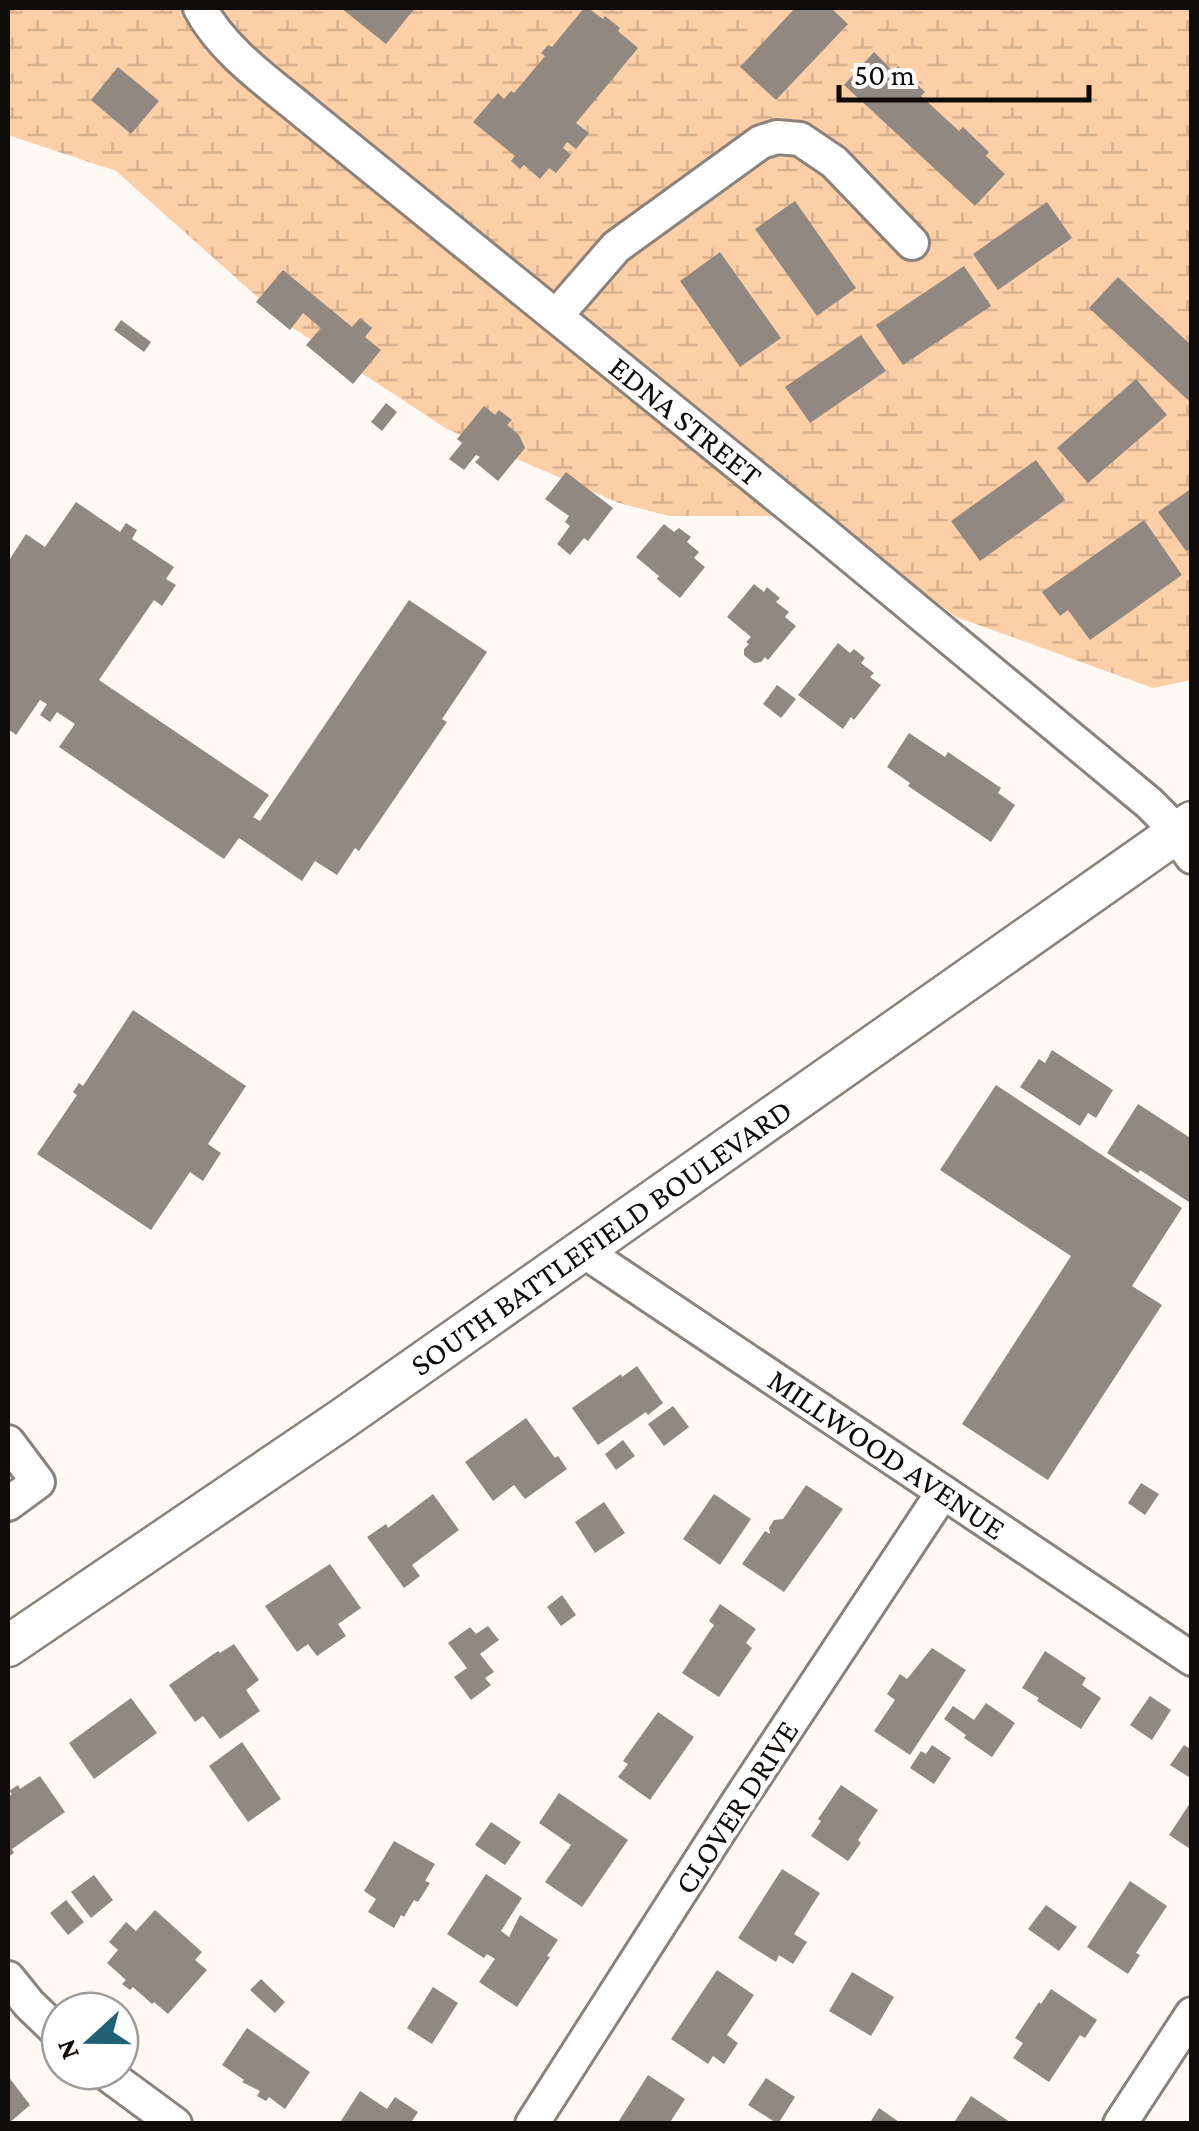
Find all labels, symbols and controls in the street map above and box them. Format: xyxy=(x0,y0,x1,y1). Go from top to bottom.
scale bar xyxy=(839,40,1089,102)
text: 50 m xyxy=(854,58,915,91)
street label: EDNA STREET xyxy=(602,349,770,493)
street label: SOUTH BATTLEFIELD BOULEVARD xyxy=(403,1091,799,1383)
street label: MILLWOOD AVENUE xyxy=(762,1361,1012,1547)
street label: CLOVER DRIVE xyxy=(667,1714,805,1900)
north arrow xyxy=(40,1991,140,2091)
text: N xyxy=(49,2035,85,2064)

